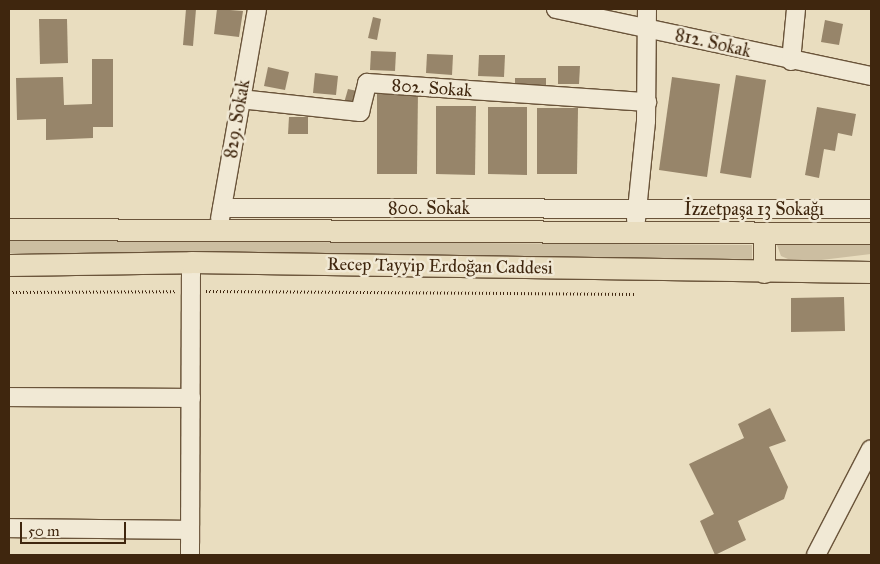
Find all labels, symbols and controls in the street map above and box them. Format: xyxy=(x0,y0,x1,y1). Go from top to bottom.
street label: 812. Sokak xyxy=(673,24,753,62)
street label: 802. Sokak xyxy=(391,74,473,102)
street label: 829. Sokak xyxy=(219,78,255,160)
street label: 800. Sokak xyxy=(388,197,470,219)
street label: İzzetpaşa 13 Sokağı xyxy=(684,198,824,220)
street label: Recep Tayyip Erdoğan Caddesi xyxy=(327,253,553,279)
scale bar xyxy=(22,512,129,544)
text: 50 m xyxy=(28,522,60,540)

